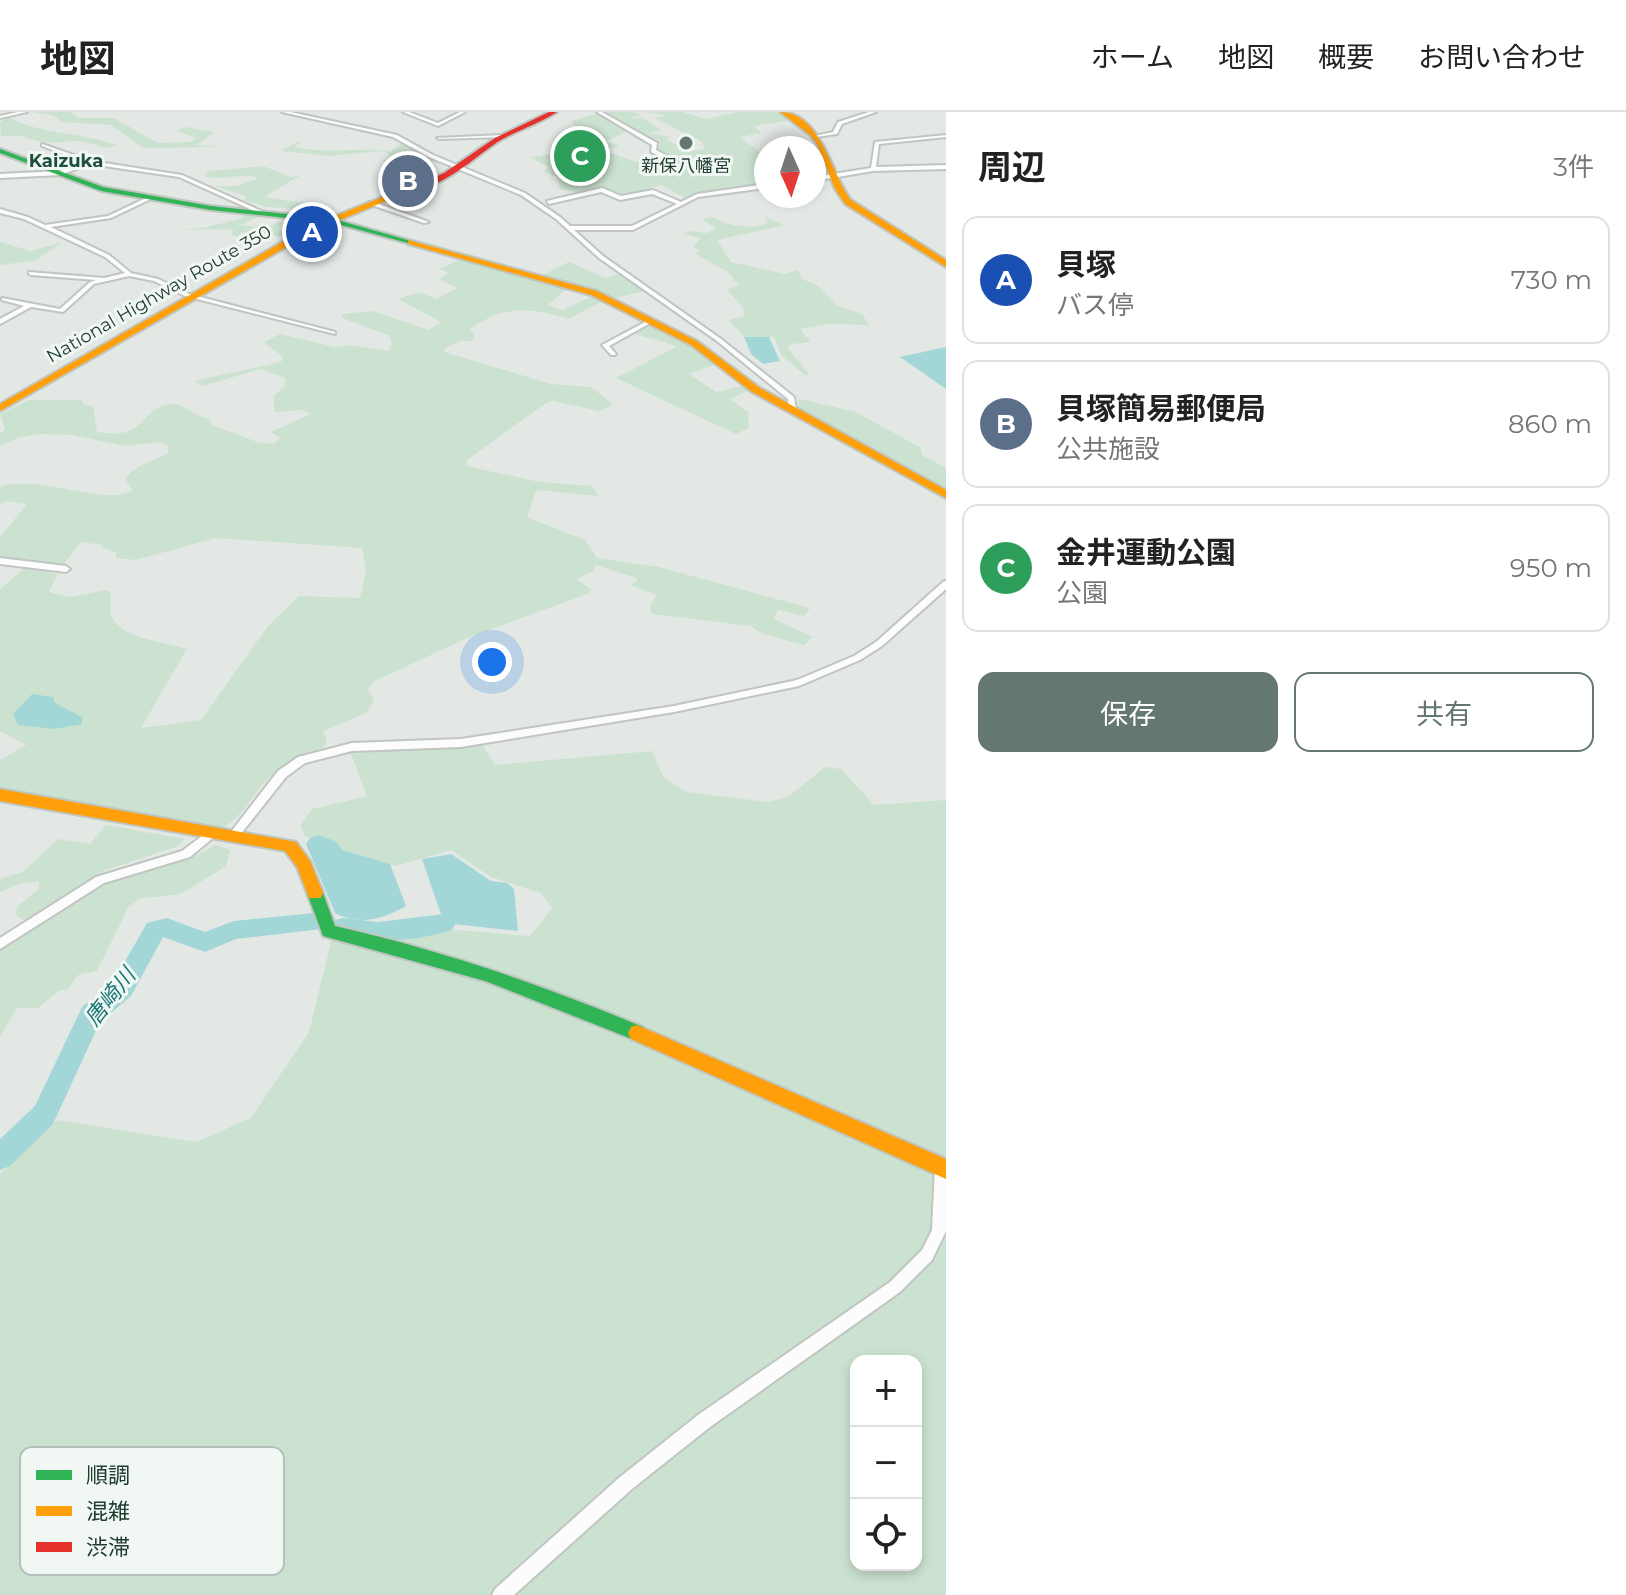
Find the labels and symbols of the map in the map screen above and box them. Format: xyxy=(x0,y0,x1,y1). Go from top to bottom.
pin: C xyxy=(554,126,606,186)
marker: 新保八幡宮 xyxy=(677,134,695,152)
north arrow xyxy=(754,136,826,208)
district label: Kaizuka xyxy=(29,150,103,172)
pin: B xyxy=(382,151,434,211)
place label: 新保八幡宮 xyxy=(641,155,731,177)
pin: A xyxy=(286,202,338,262)
street label: National Highway Route 350 xyxy=(43,220,275,368)
your location xyxy=(472,642,512,682)
water label: 唐崎川 xyxy=(79,961,142,1031)
legend xyxy=(20,1447,284,1575)
text: 順調 xyxy=(86,1462,130,1489)
text: 混雑 xyxy=(86,1498,130,1525)
text: 渋滞 xyxy=(86,1534,130,1561)

